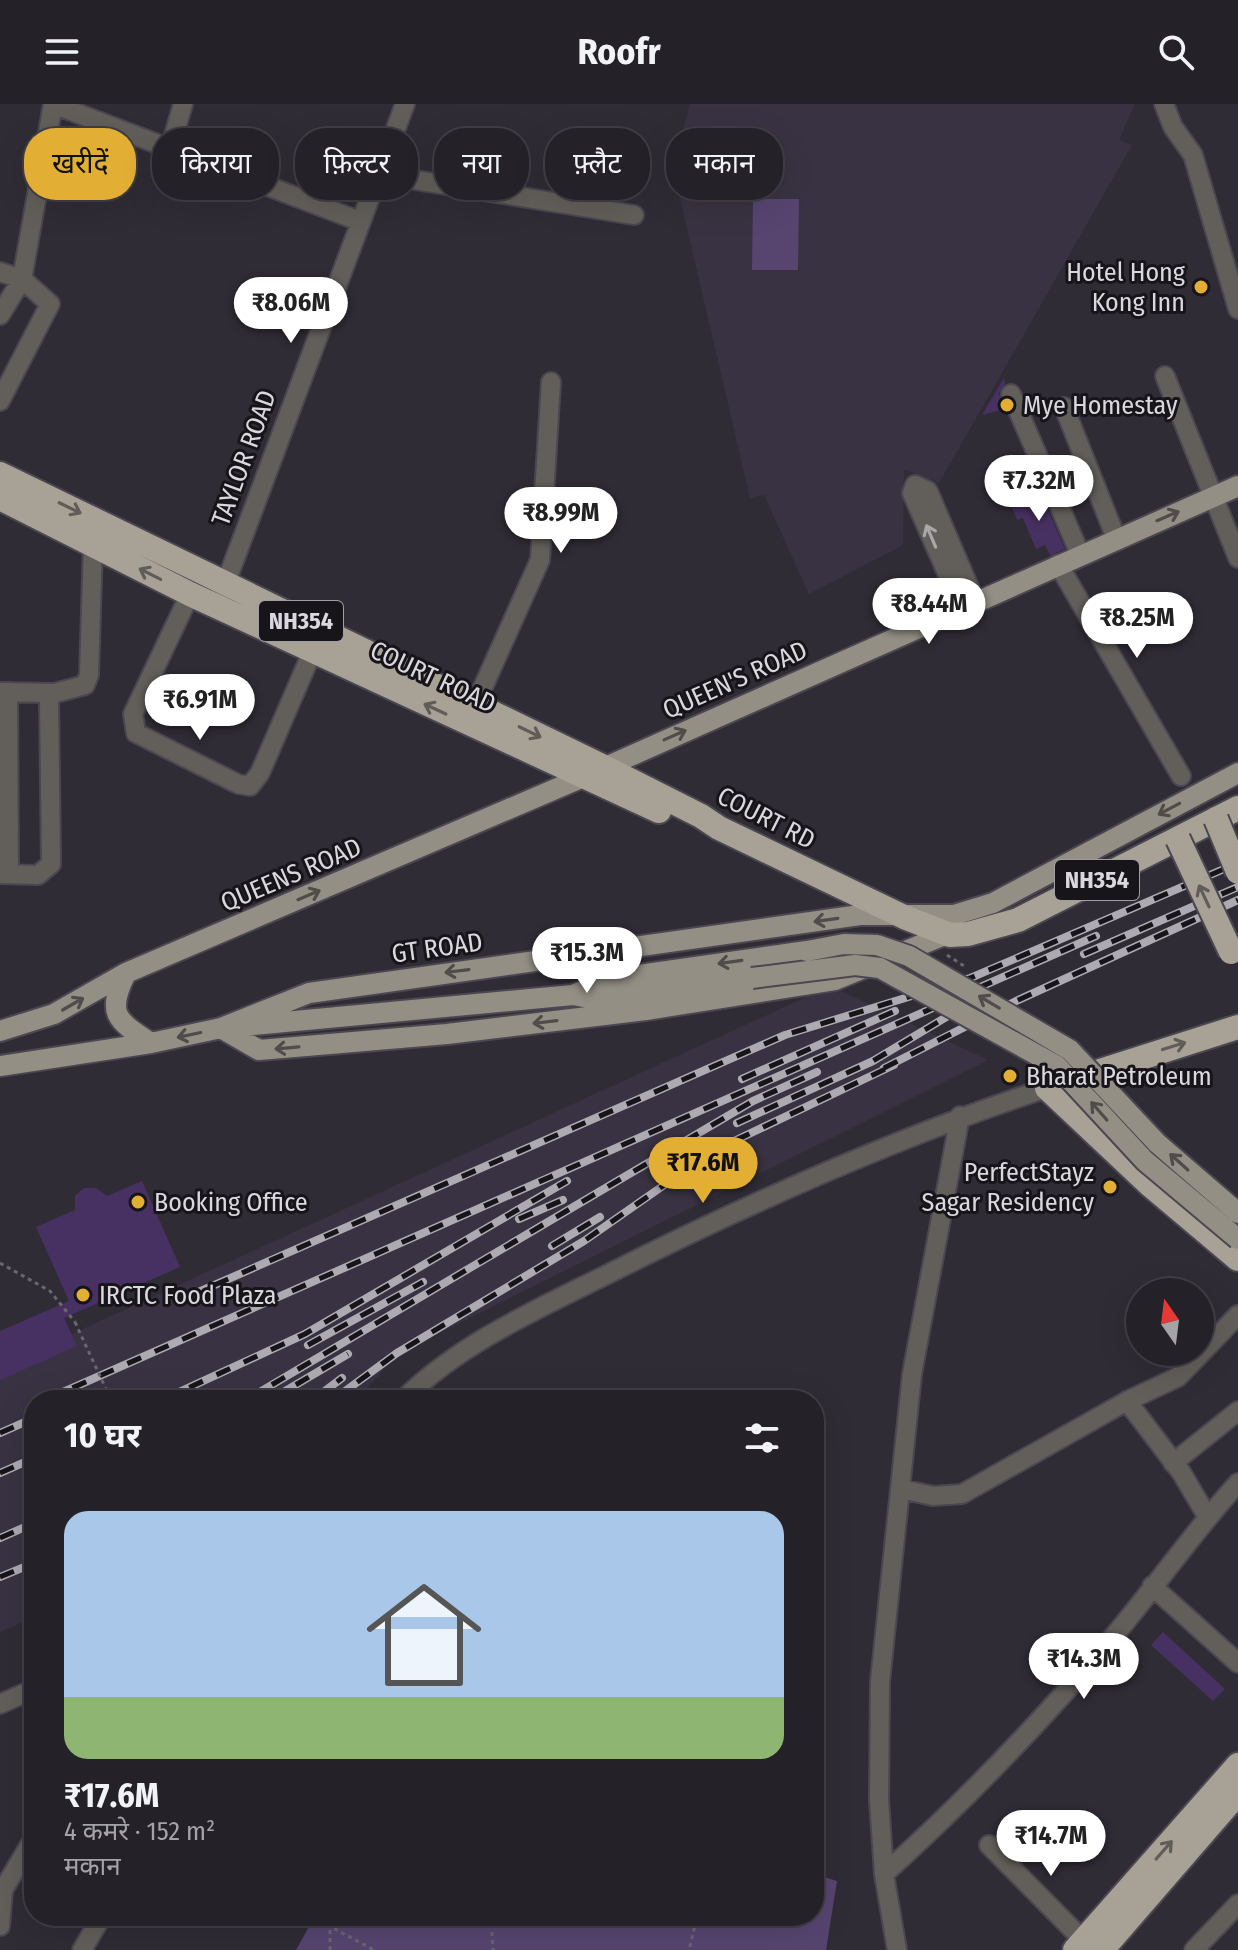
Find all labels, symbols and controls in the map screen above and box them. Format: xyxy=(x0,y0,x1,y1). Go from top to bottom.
icon: menu xyxy=(40,30,84,74)
text: Roofr xyxy=(577,30,661,74)
icon: search xyxy=(1154,30,1198,74)
chip: खरीदें xyxy=(24,128,136,200)
chip: किराया xyxy=(152,128,279,200)
chip: फ़िल्टर xyxy=(295,128,418,200)
chip: नया xyxy=(434,128,529,200)
chip: फ़्लैट xyxy=(545,128,650,200)
chip: मकान xyxy=(666,128,783,200)
place label: Hotel Hong Kong Inn xyxy=(1066,257,1186,318)
pin: ₹8.06M xyxy=(226,277,356,345)
marker: Hotel Hong Kong Inn xyxy=(1192,278,1210,296)
text: ₹8.06M xyxy=(252,287,330,318)
street label: TAYLOR ROAD xyxy=(205,386,283,530)
place label: Mye Homestay xyxy=(1023,390,1178,421)
marker: Mye Homestay xyxy=(998,396,1016,414)
pin: ₹7.32M xyxy=(974,455,1104,523)
text: ₹7.32M xyxy=(1002,465,1076,496)
pin: ₹8.99M xyxy=(496,487,626,555)
text: ₹8.99M xyxy=(522,497,600,528)
one-way arrow xyxy=(57,501,81,516)
one-way arrow xyxy=(1155,507,1180,522)
one-way arrow xyxy=(922,524,937,549)
one-way arrow xyxy=(138,565,162,581)
pin: ₹8.44M xyxy=(864,578,994,646)
text: ₹8.44M xyxy=(890,588,968,619)
pin: ₹8.25M xyxy=(1072,592,1202,660)
road number: NH354 xyxy=(259,601,343,641)
text: ₹8.25M xyxy=(1099,602,1175,633)
street label: COURT ROAD xyxy=(365,634,501,720)
street label: QUEEN'S ROAD xyxy=(658,634,812,726)
pin: ₹6.91M xyxy=(135,674,265,742)
text: ₹6.91M xyxy=(163,684,237,715)
one-way arrow xyxy=(424,701,448,716)
one-way arrow xyxy=(518,725,542,740)
one-way arrow xyxy=(662,727,687,742)
street label: COURT RD xyxy=(712,780,820,856)
one-way arrow xyxy=(1158,802,1181,818)
street label: QUEENS ROAD xyxy=(216,832,366,918)
road number: NH354 xyxy=(1055,860,1139,900)
one-way arrow xyxy=(1196,884,1211,908)
one-way arrow xyxy=(296,887,320,902)
one-way arrow xyxy=(814,913,839,928)
street label: GT ROAD xyxy=(390,926,484,970)
pin: ₹15.3M xyxy=(522,927,652,995)
text: ₹15.3M xyxy=(550,937,624,968)
one-way arrow xyxy=(718,955,743,970)
one-way arrow xyxy=(445,964,471,979)
one-way arrow xyxy=(978,994,1001,1010)
one-way arrow xyxy=(60,996,84,1011)
one-way arrow xyxy=(533,1015,558,1030)
one-way arrow xyxy=(177,1028,203,1043)
one-way arrow xyxy=(1160,1038,1186,1053)
one-way arrow xyxy=(274,1040,301,1055)
place label: Bharat Petroleum xyxy=(1026,1061,1212,1092)
marker: Bharat Petroleum xyxy=(1001,1067,1019,1085)
one-way arrow xyxy=(1090,1101,1108,1121)
pin: ₹17.6M xyxy=(638,1137,768,1205)
text: ₹17.6M xyxy=(667,1147,739,1178)
one-way arrow xyxy=(1169,1154,1189,1172)
place label: PerfectStayz Sagar Residency xyxy=(921,1157,1094,1218)
marker: PerfectStayz Sagar Residency xyxy=(1101,1178,1119,1196)
place label: Booking Office xyxy=(154,1187,308,1218)
marker: Booking Office xyxy=(129,1193,147,1211)
north arrow xyxy=(1126,1278,1214,1366)
map controls xyxy=(1126,1278,1214,1366)
place label: IRCTC Food Plaza xyxy=(99,1280,277,1311)
marker: IRCTC Food Plaza xyxy=(74,1286,92,1304)
text: 10 घर xyxy=(64,1415,141,1456)
icon: filters xyxy=(740,1416,784,1460)
icon: home xyxy=(352,1563,496,1707)
pin: ₹14.3M xyxy=(1019,1633,1149,1701)
text: ₹14.3M xyxy=(1047,1643,1121,1674)
text: ₹17.6M xyxy=(64,1775,159,1816)
pin: ₹14.7M xyxy=(986,1810,1116,1878)
text: 4 कमरे · 152 m² xyxy=(64,1816,215,1847)
text: ₹14.7M xyxy=(1015,1820,1087,1851)
one-way arrow xyxy=(1155,1840,1173,1860)
text: मकान xyxy=(64,1851,121,1882)

